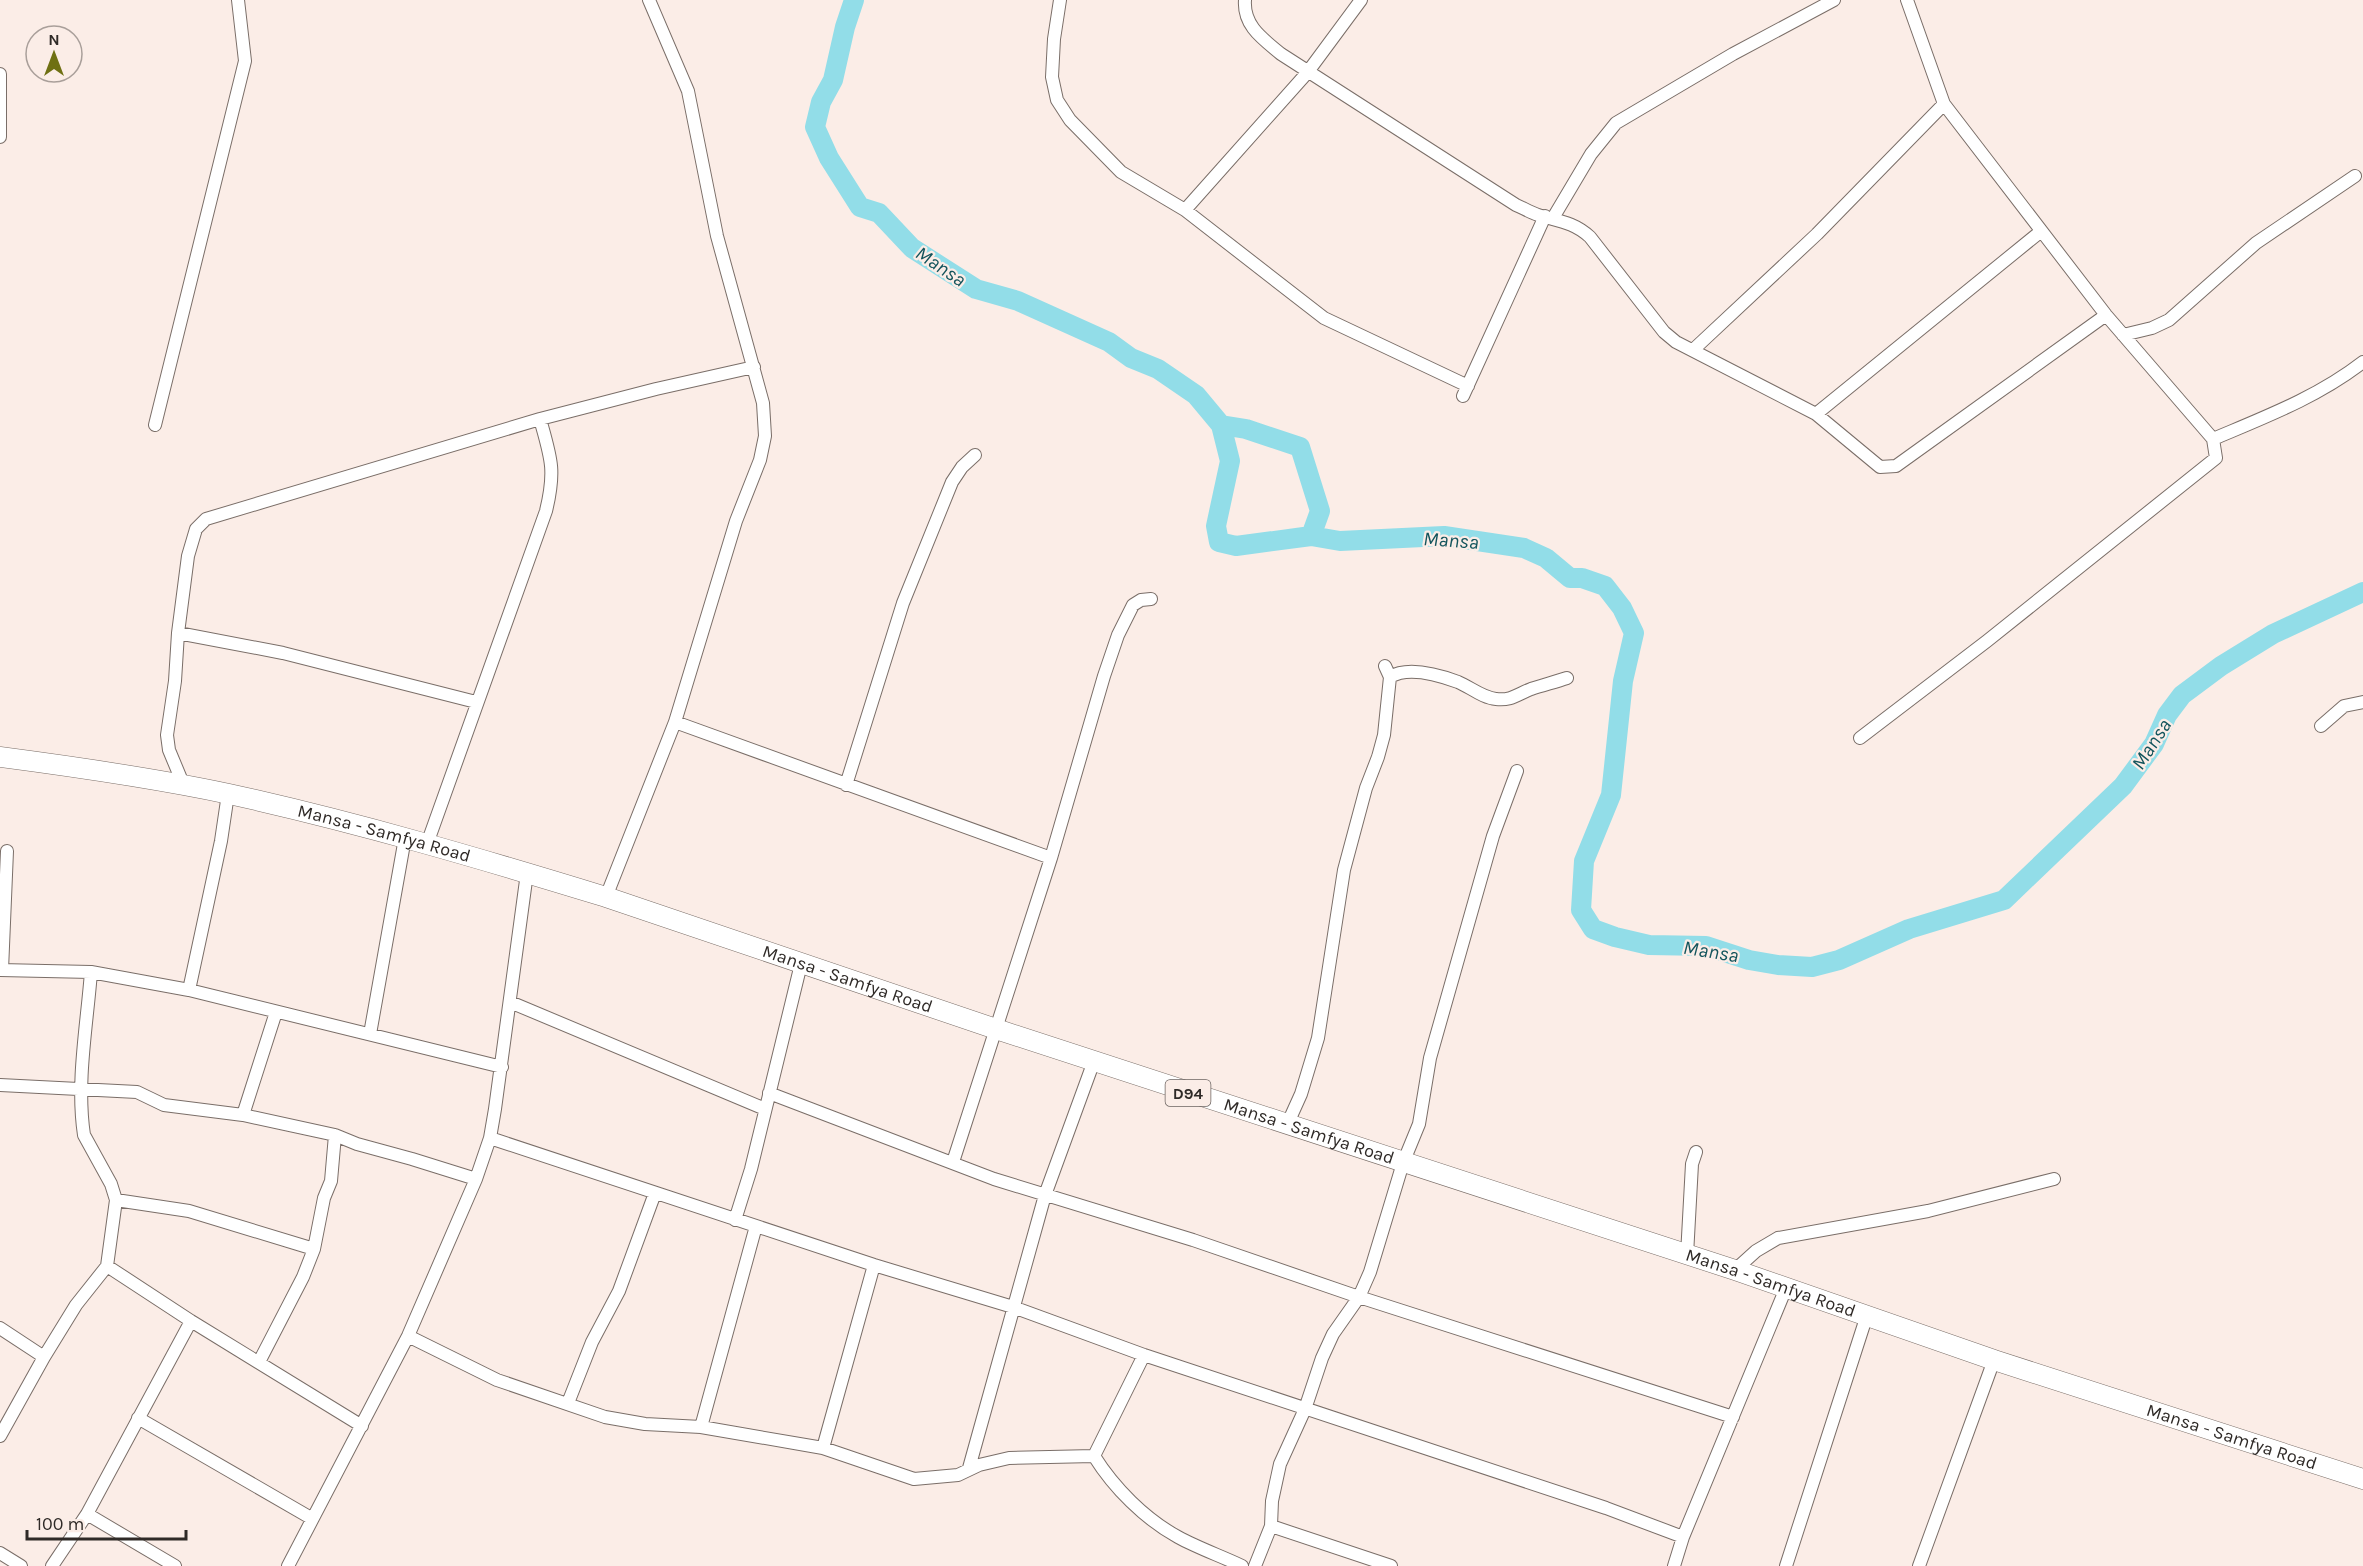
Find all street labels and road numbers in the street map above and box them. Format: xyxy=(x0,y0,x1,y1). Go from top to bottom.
street label: Mansa - Samfya Road xyxy=(295,799,473,867)
street label: Mansa - Samfya Road xyxy=(760,940,935,1018)
road number: D94 xyxy=(1166,1080,1210,1106)
street label: Mansa - Samfya Road xyxy=(1221,1093,1397,1169)
street label: Mansa - Samfya Road xyxy=(1683,1244,1859,1322)
street label: Mansa - Samfya Road xyxy=(2144,1399,2320,1474)

